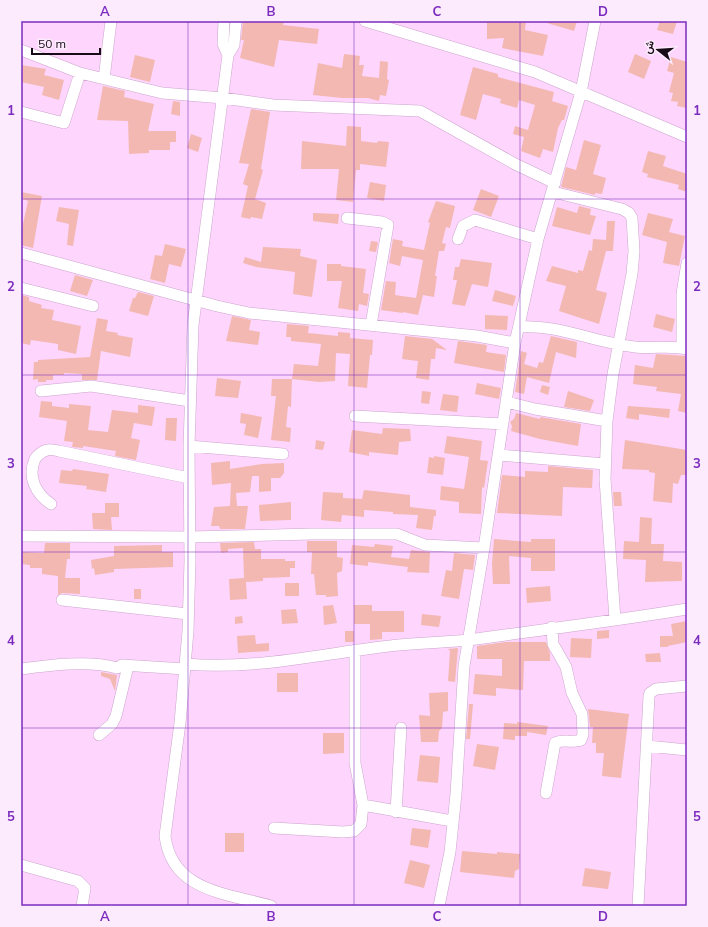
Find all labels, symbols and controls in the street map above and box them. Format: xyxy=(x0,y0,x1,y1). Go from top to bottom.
text: A xyxy=(100,3,110,19)
text: B xyxy=(267,3,276,19)
text: C xyxy=(433,3,442,19)
text: D xyxy=(598,3,608,19)
scale bar xyxy=(32,30,100,56)
north arrow xyxy=(638,30,678,70)
text: 50 m xyxy=(38,36,66,51)
text: ش xyxy=(640,39,657,55)
text: 1 xyxy=(7,102,15,118)
text: 1 xyxy=(693,102,701,118)
text: 2 xyxy=(7,278,15,294)
text: 2 xyxy=(693,278,701,294)
text: 3 xyxy=(7,455,15,471)
text: 3 xyxy=(693,455,701,471)
text: 4 xyxy=(7,632,15,648)
text: 4 xyxy=(693,632,701,648)
text: 5 xyxy=(7,808,15,824)
text: 5 xyxy=(693,808,701,824)
text: A xyxy=(100,908,110,924)
text: B xyxy=(267,908,276,924)
text: C xyxy=(433,908,442,924)
text: D xyxy=(598,908,608,924)

